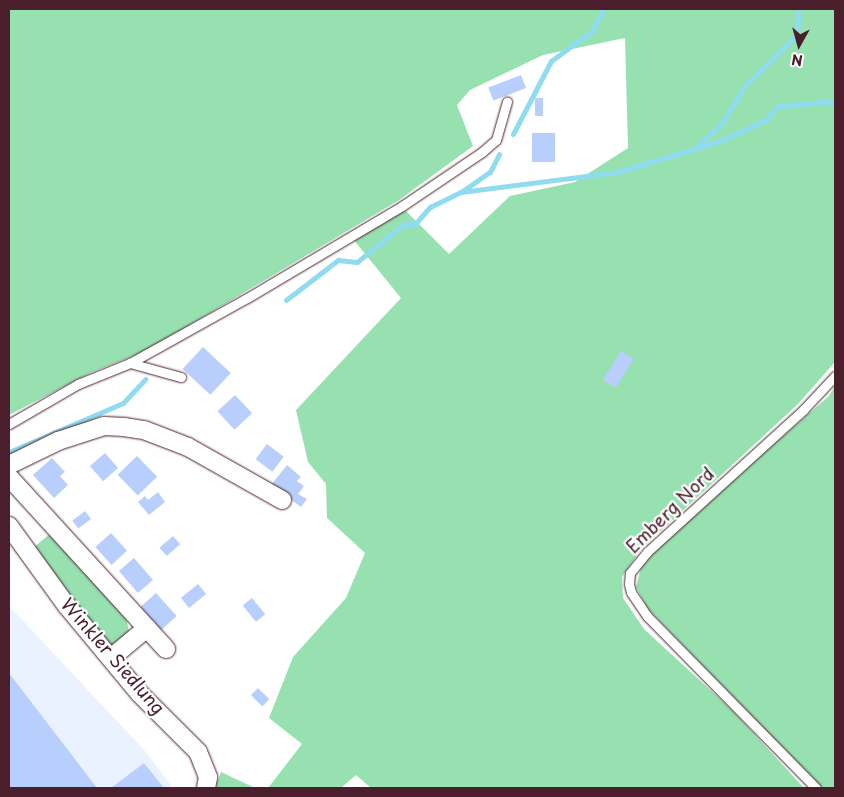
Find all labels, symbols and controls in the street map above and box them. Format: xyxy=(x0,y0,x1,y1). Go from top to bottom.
north arrow xyxy=(774,20,824,70)
text: N xyxy=(790,49,804,71)
street label: Emberg Nord xyxy=(621,463,719,557)
street label: Winkler Siedlung xyxy=(56,593,170,719)

